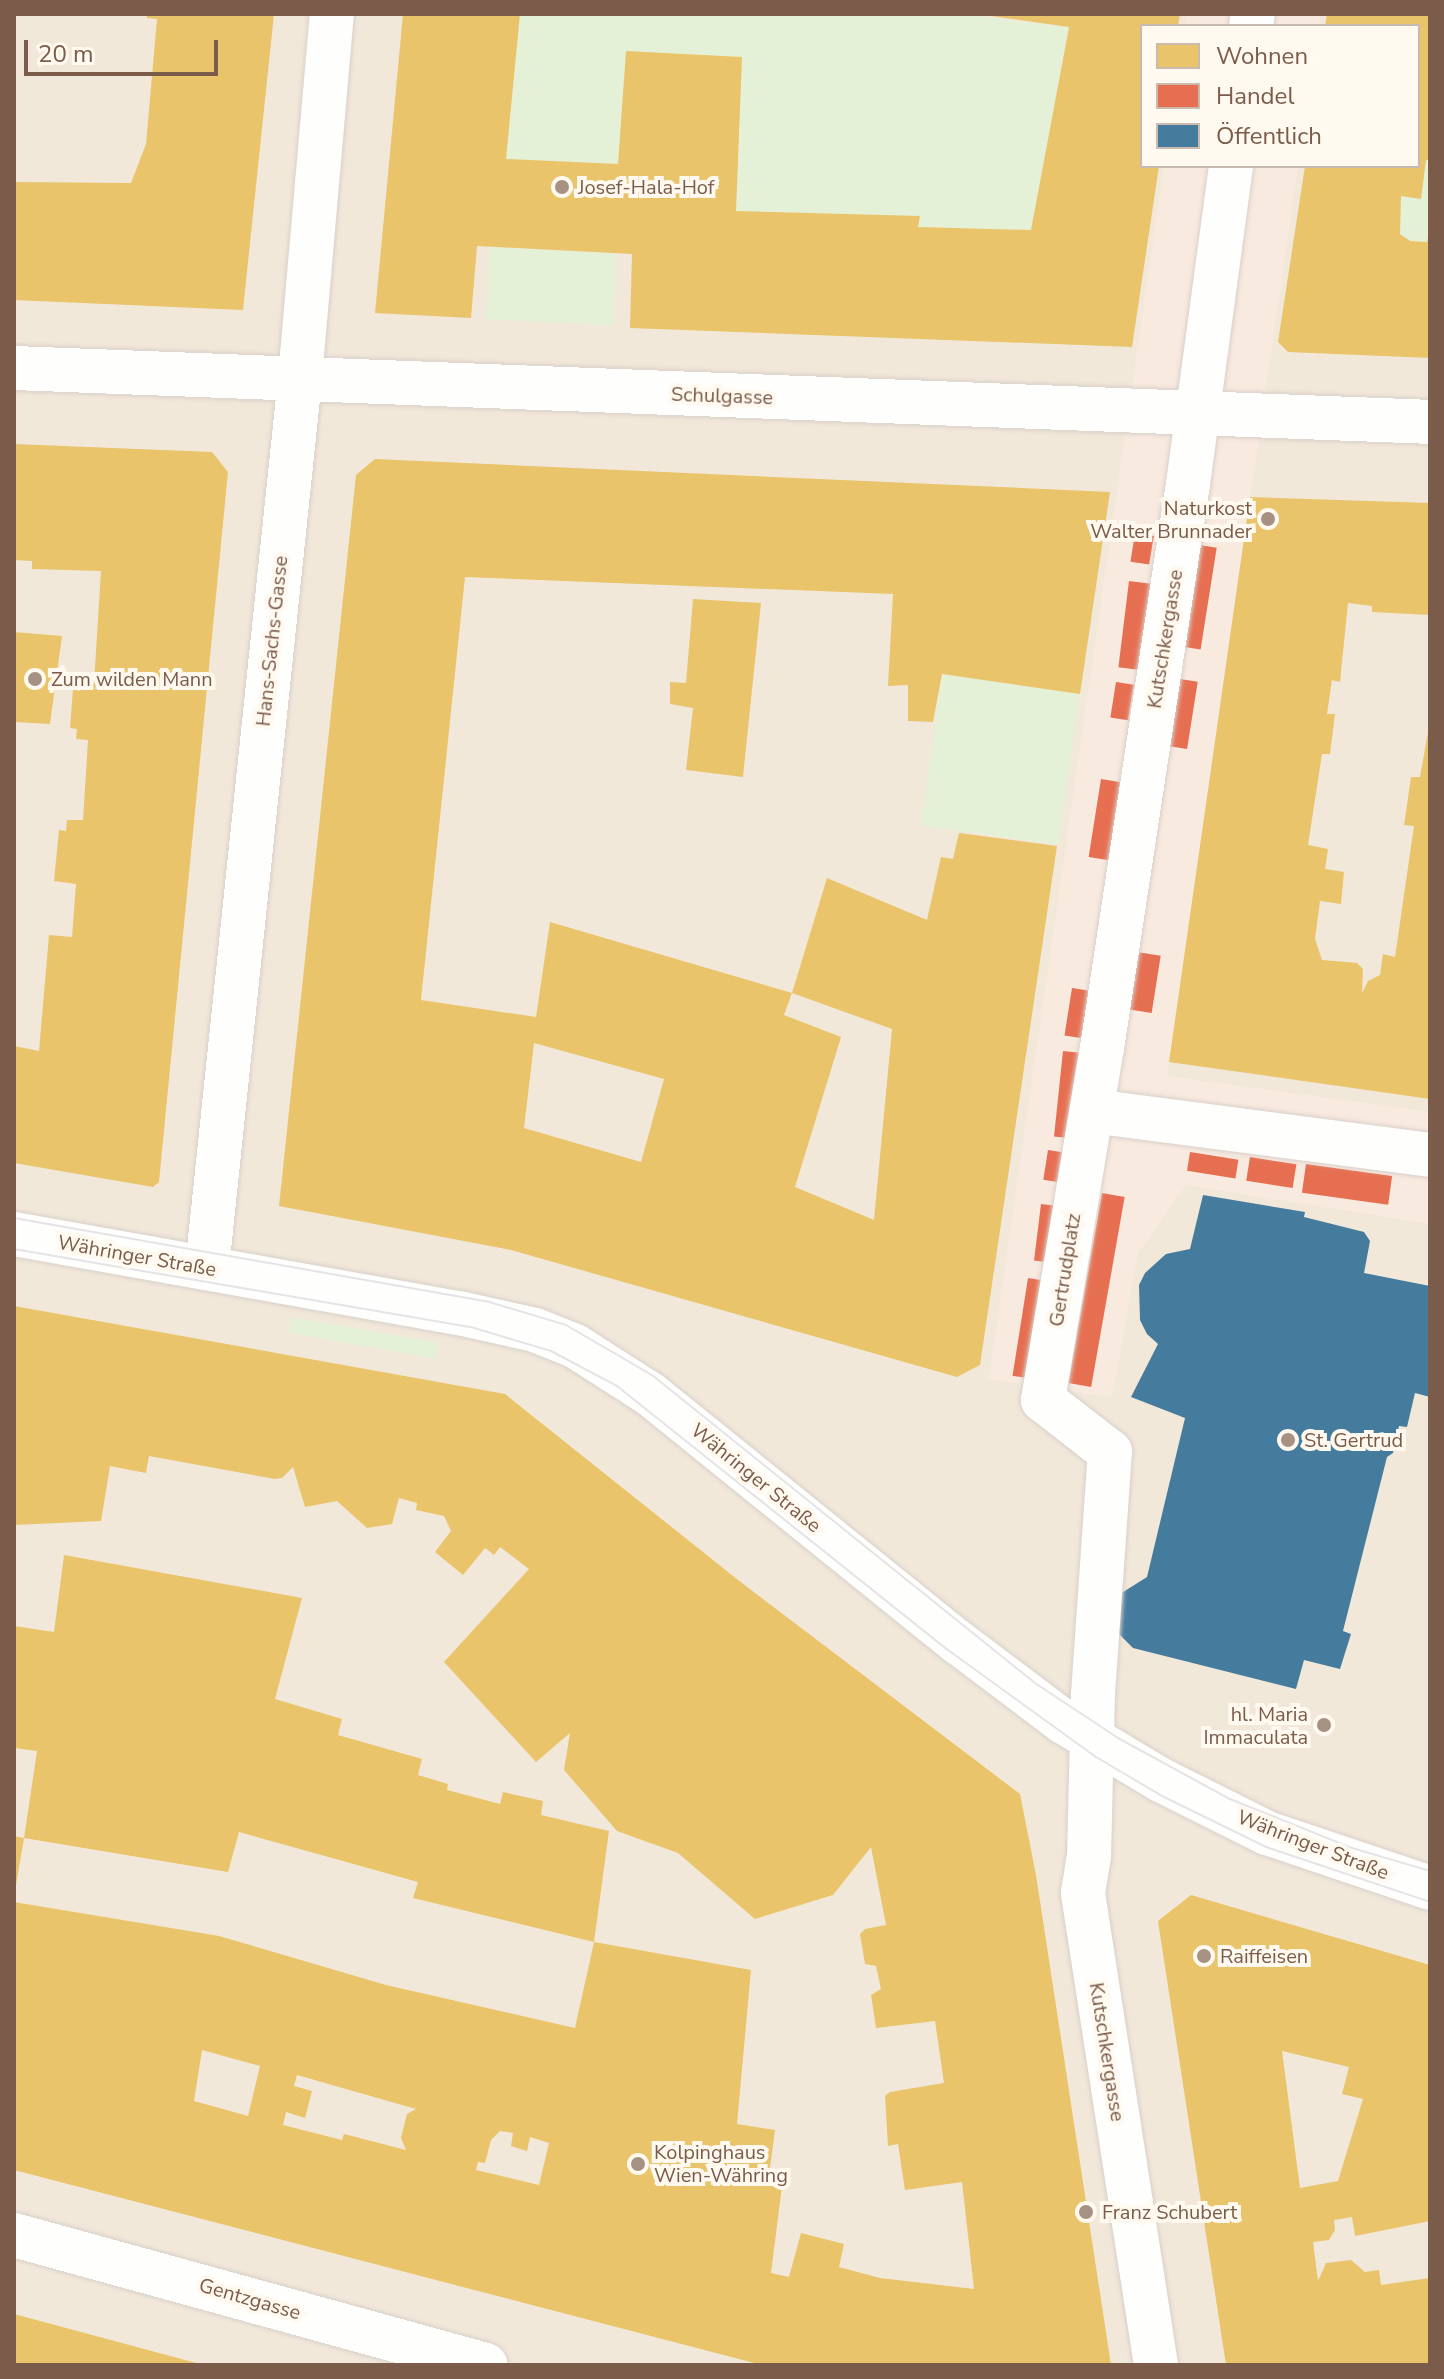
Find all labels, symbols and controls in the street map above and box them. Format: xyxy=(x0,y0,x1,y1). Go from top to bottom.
scale bar xyxy=(28,24,222,74)
legend xyxy=(1140,24,1420,168)
text: 20 m xyxy=(38,38,94,70)
text: Wohnen xyxy=(1216,40,1308,72)
text: Handel xyxy=(1216,80,1294,112)
text: Öffentlich xyxy=(1216,120,1322,152)
place label: Josef-Hala-Hof xyxy=(578,175,715,199)
marker: Josef-Hala-Hof xyxy=(553,178,571,196)
street label: Schulgasse xyxy=(671,382,773,410)
place label: Naturkost Walter Brunnader xyxy=(1090,496,1252,543)
marker: Naturkost Walter Brunnader xyxy=(1259,510,1277,528)
street label: Hans-Sachs-Gasse xyxy=(251,554,293,728)
street label: Kutschkergasse xyxy=(1142,568,1188,710)
place label: Zum wilden Mann xyxy=(51,667,213,691)
marker: Zum wilden Mann xyxy=(26,670,44,688)
street label: Gertrudplatz xyxy=(1044,1212,1086,1328)
street label: Währinger Straße xyxy=(56,1230,218,1282)
street label: Währinger Straße xyxy=(686,1418,826,1538)
place label: St. Gertrud xyxy=(1304,1428,1403,1452)
marker: St. Gertrud xyxy=(1279,1431,1297,1449)
place label: hl. Maria Immaculata xyxy=(1203,1702,1308,1749)
marker: hl. Maria Immaculata xyxy=(1315,1716,1333,1734)
street label: Währinger Straße xyxy=(1234,1805,1392,1885)
place label: Raiffeisen xyxy=(1220,1944,1308,1968)
marker: Raiffeisen xyxy=(1195,1947,1213,1965)
street label: Kutschkergasse xyxy=(1084,1981,1130,2123)
place label: Kolpinghaus Wien-Währing xyxy=(654,2140,788,2187)
marker: Kolpinghaus Wien-Währing xyxy=(629,2155,647,2173)
place label: Franz Schubert xyxy=(1102,2200,1237,2224)
marker: Franz Schubert xyxy=(1077,2203,1095,2221)
street label: Gentzgasse xyxy=(196,2273,304,2325)

